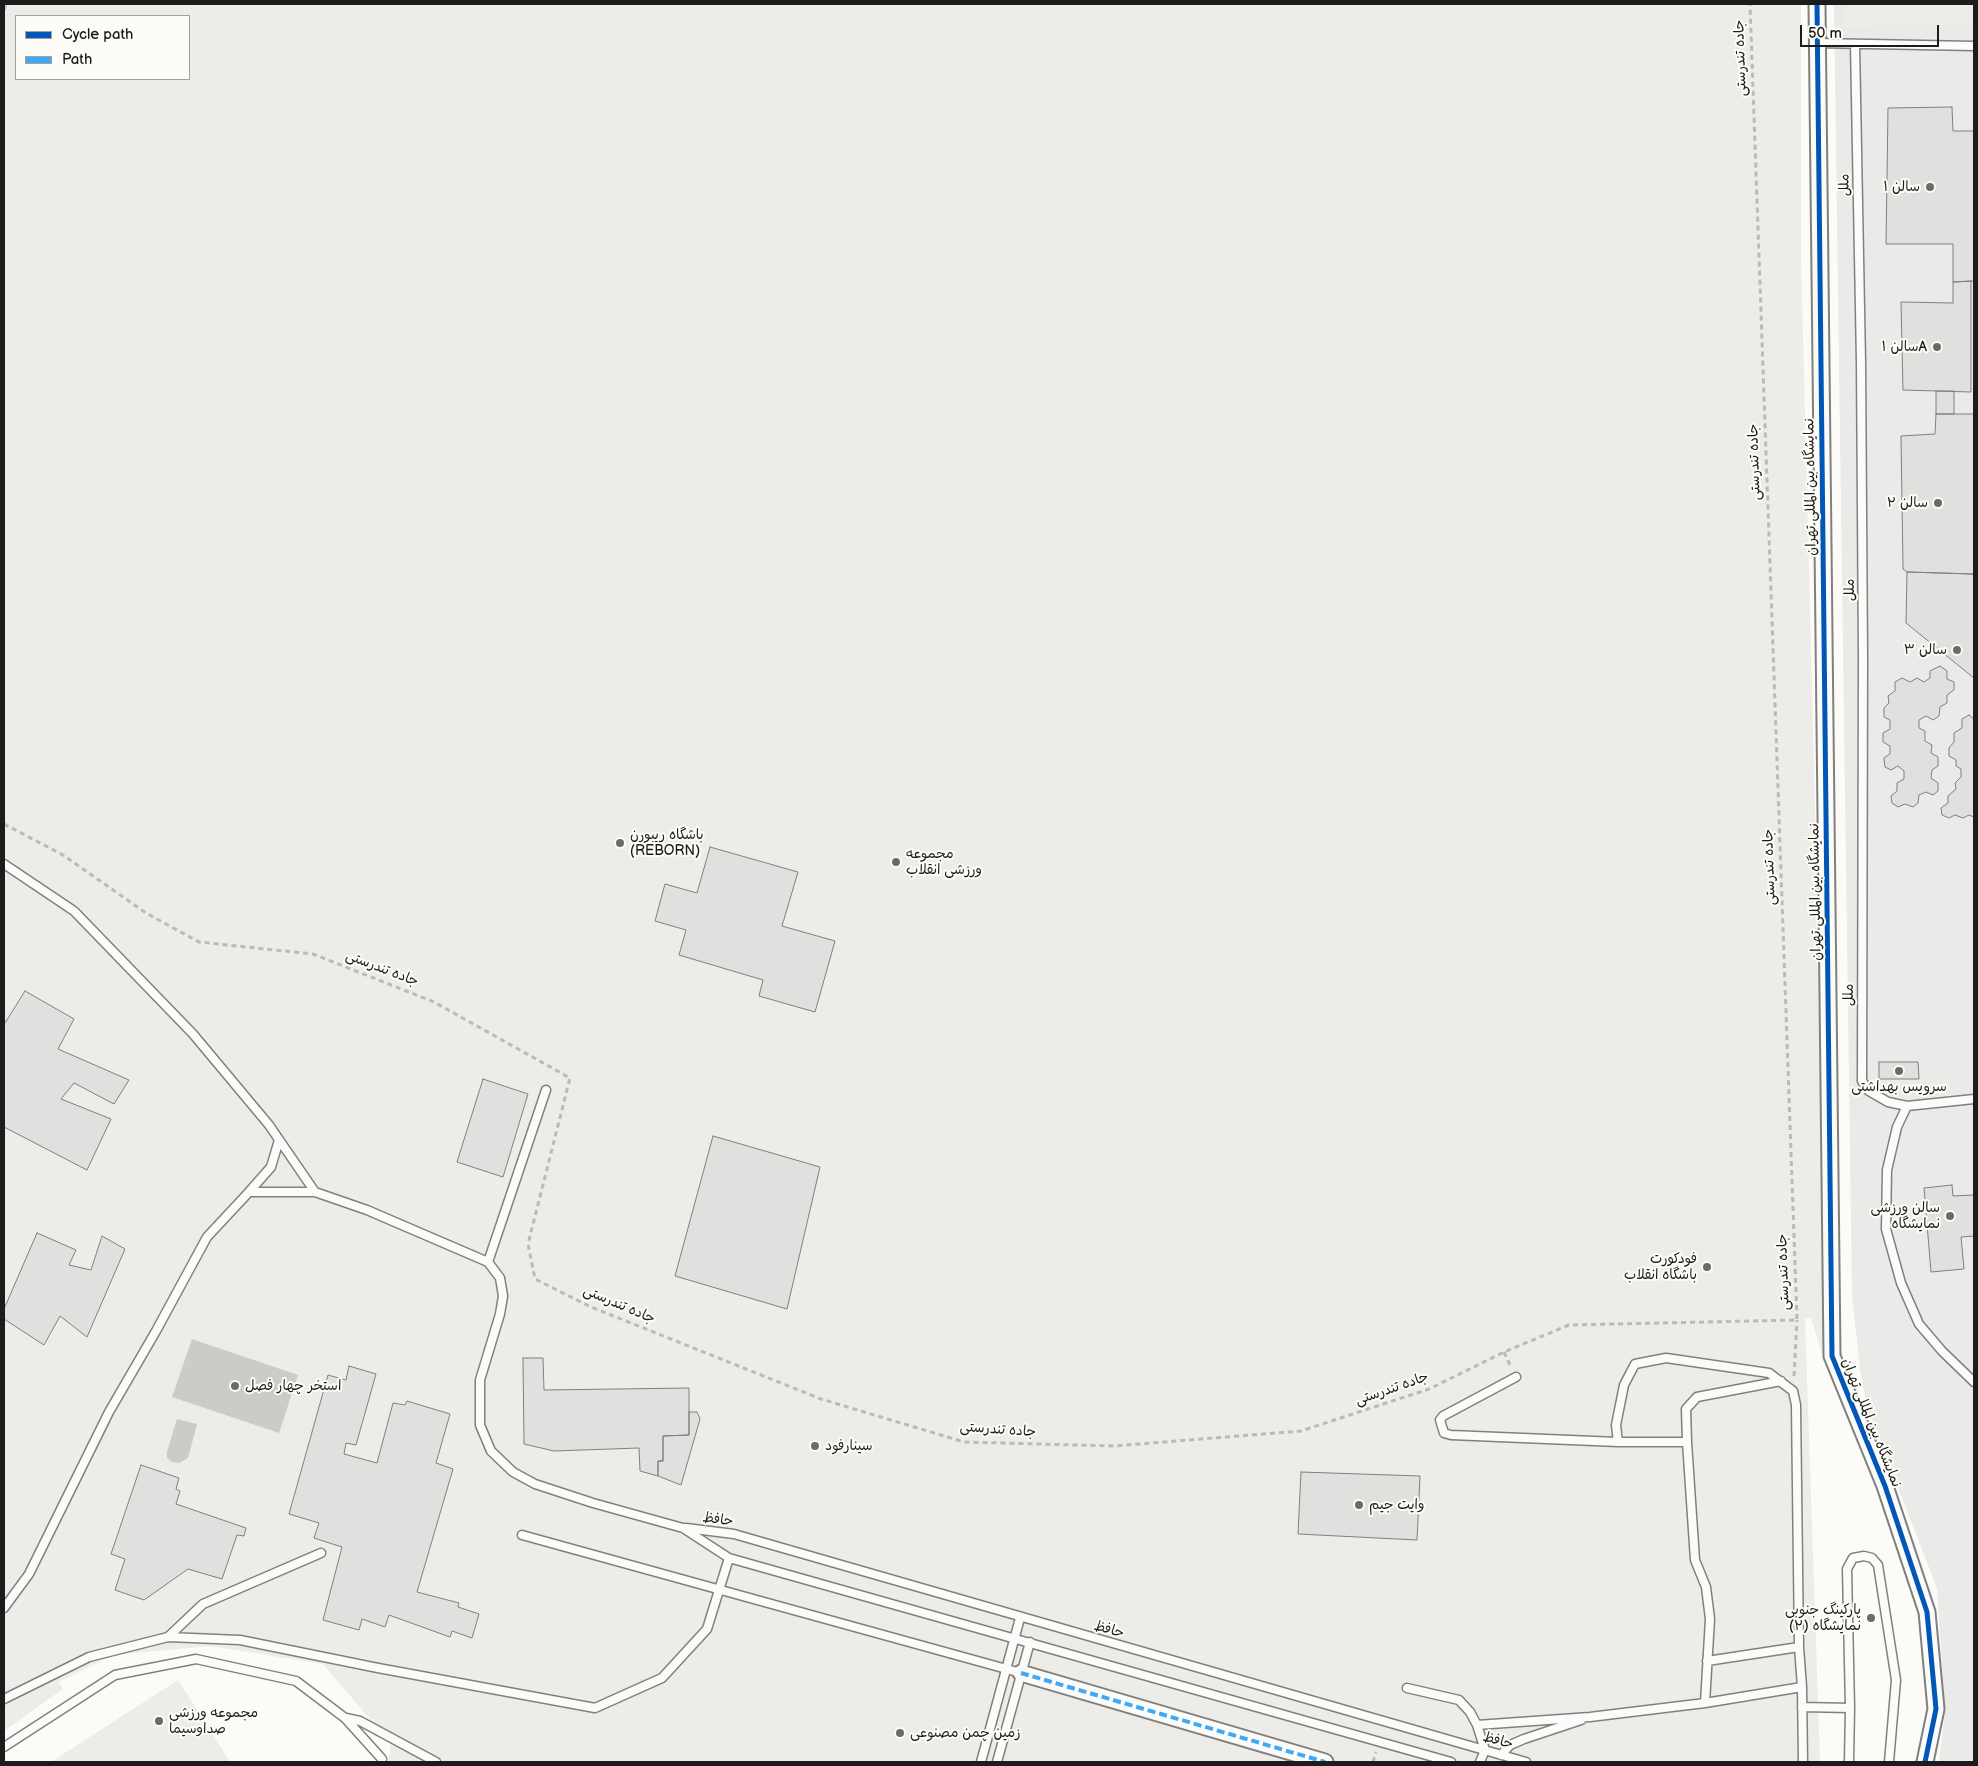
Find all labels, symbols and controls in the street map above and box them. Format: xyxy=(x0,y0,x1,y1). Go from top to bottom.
legend xyxy=(15,15,190,80)
scale bar xyxy=(1803,15,1942,47)
street label: جاده تندرستی xyxy=(1731,19,1751,97)
text: 50 m xyxy=(1808,24,1842,43)
text: Cycle path xyxy=(62,25,133,44)
text: Path xyxy=(62,50,92,69)
street label: ملل xyxy=(1836,174,1854,196)
place label: سالن ۱ xyxy=(1883,179,1920,195)
marker: سالن ۱ xyxy=(1924,181,1936,193)
place label: سالن ۱A xyxy=(1882,339,1927,355)
marker: سالن ۱A xyxy=(1931,341,1943,353)
street label: نمایشگاه بین المللی تهران xyxy=(1801,418,1821,556)
street label: جاده تندرستی xyxy=(1745,423,1765,501)
place label: سالن ۲ xyxy=(1887,495,1928,511)
marker: سالن ۲ xyxy=(1932,497,1944,509)
street label: ملل xyxy=(1842,579,1858,601)
place label: سالن ۳ xyxy=(1904,642,1947,658)
marker: سالن ۳ xyxy=(1951,644,1963,656)
street label: نمایشگاه بین المللی تهران xyxy=(1806,823,1826,961)
place label: باشگاه ریبورن (REBORN) xyxy=(630,827,704,860)
street label: جاده تندرستی xyxy=(1760,828,1780,906)
marker: باشگاه ریبورن (REBORN) xyxy=(614,837,626,849)
place label: مجموعه ورزشی انقلاب xyxy=(906,846,982,879)
marker: مجموعه ورزشی انقلاب xyxy=(890,856,902,868)
street label: جاده تندرستی xyxy=(343,947,421,991)
street label: ملل xyxy=(1841,984,1857,1006)
marker: سرویس بهداشتی xyxy=(1893,1065,1905,1077)
place label: سرویس بهداشتی xyxy=(1851,1079,1947,1095)
place label: سالن ورزشی نمایشگاه xyxy=(1871,1200,1940,1232)
marker: سالن ورزشی نمایشگاه xyxy=(1944,1210,1956,1222)
street label: جاده تندرستی xyxy=(1774,1233,1794,1311)
place label: فودکورت باشگاه انقلاب xyxy=(1624,1251,1697,1284)
marker: فودکورت باشگاه انقلاب xyxy=(1701,1261,1713,1273)
street label: جاده تندرستی xyxy=(580,1282,658,1328)
street label: نمایشگاه بین المللی تهران xyxy=(1837,1356,1905,1490)
street label: جاده تندرستی xyxy=(1353,1369,1431,1409)
place label: استخر چهار فصل xyxy=(245,1378,341,1394)
marker: استخر چهار فصل xyxy=(229,1380,241,1392)
street label: جاده تندرستی xyxy=(959,1419,1037,1441)
place label: سینارفود xyxy=(825,1438,873,1454)
marker: سینارفود xyxy=(809,1440,821,1452)
place label: وایت جیم xyxy=(1369,1497,1424,1513)
marker: وایت جیم xyxy=(1353,1499,1365,1511)
street label: حافظ xyxy=(702,1510,734,1530)
place label: پارکینگ جنوبی نمایشگاه (۲) xyxy=(1785,1602,1861,1634)
marker: پارکینگ جنوبی نمایشگاه (۲) xyxy=(1865,1612,1877,1624)
street label: حافظ xyxy=(1092,1618,1126,1642)
place label: مجموعه ورزشی صداوسیما xyxy=(169,1705,258,1738)
marker: مجموعه ورزشی صداوسیما xyxy=(153,1715,165,1727)
place label: زمین چمن مصنوعی xyxy=(910,1725,1021,1741)
marker: زمین چمن مصنوعی xyxy=(894,1727,906,1739)
street label: حافظ xyxy=(1481,1729,1515,1753)

